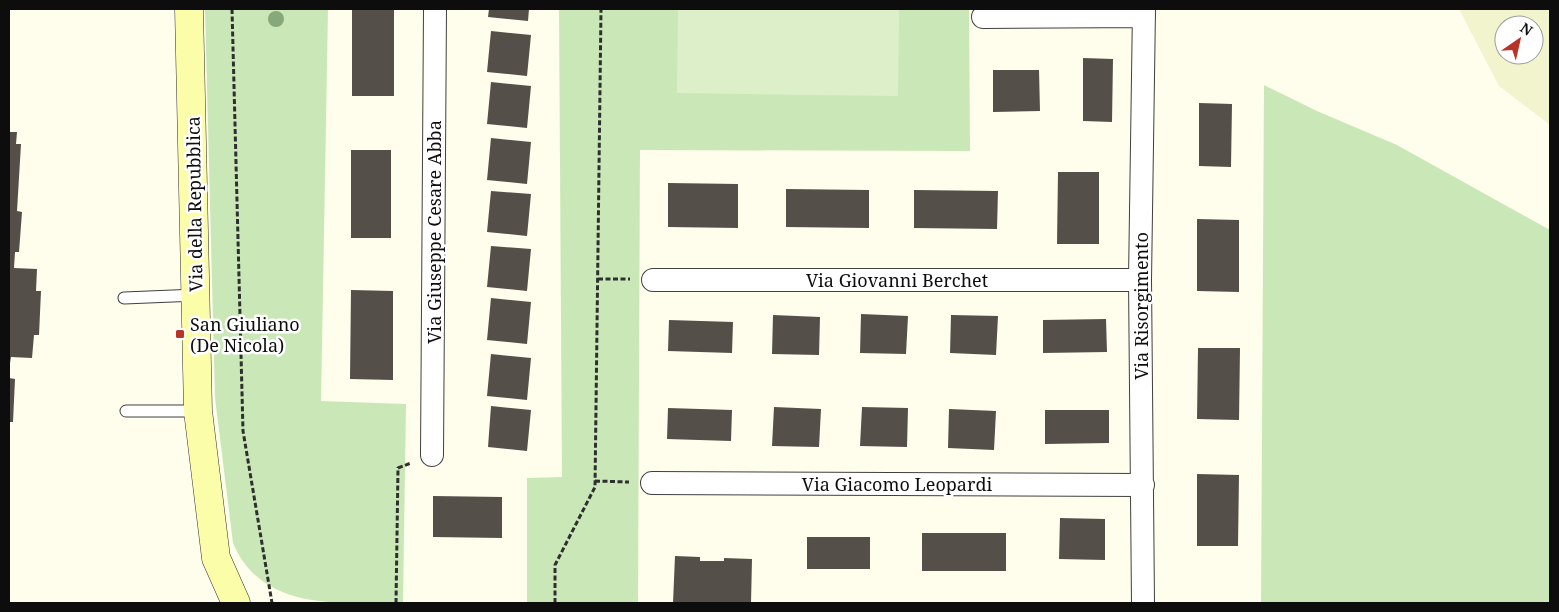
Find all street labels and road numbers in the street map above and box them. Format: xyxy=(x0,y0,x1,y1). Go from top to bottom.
street label: Via della Repubblica xyxy=(180,116,208,292)
street label: Via Giuseppe Cesare Abba xyxy=(422,120,446,344)
street label: Via Risorgimento xyxy=(1129,232,1153,380)
street label: Via Giovanni Berchet xyxy=(806,268,988,292)
street label: Via Giacomo Leopardi xyxy=(802,472,992,496)

